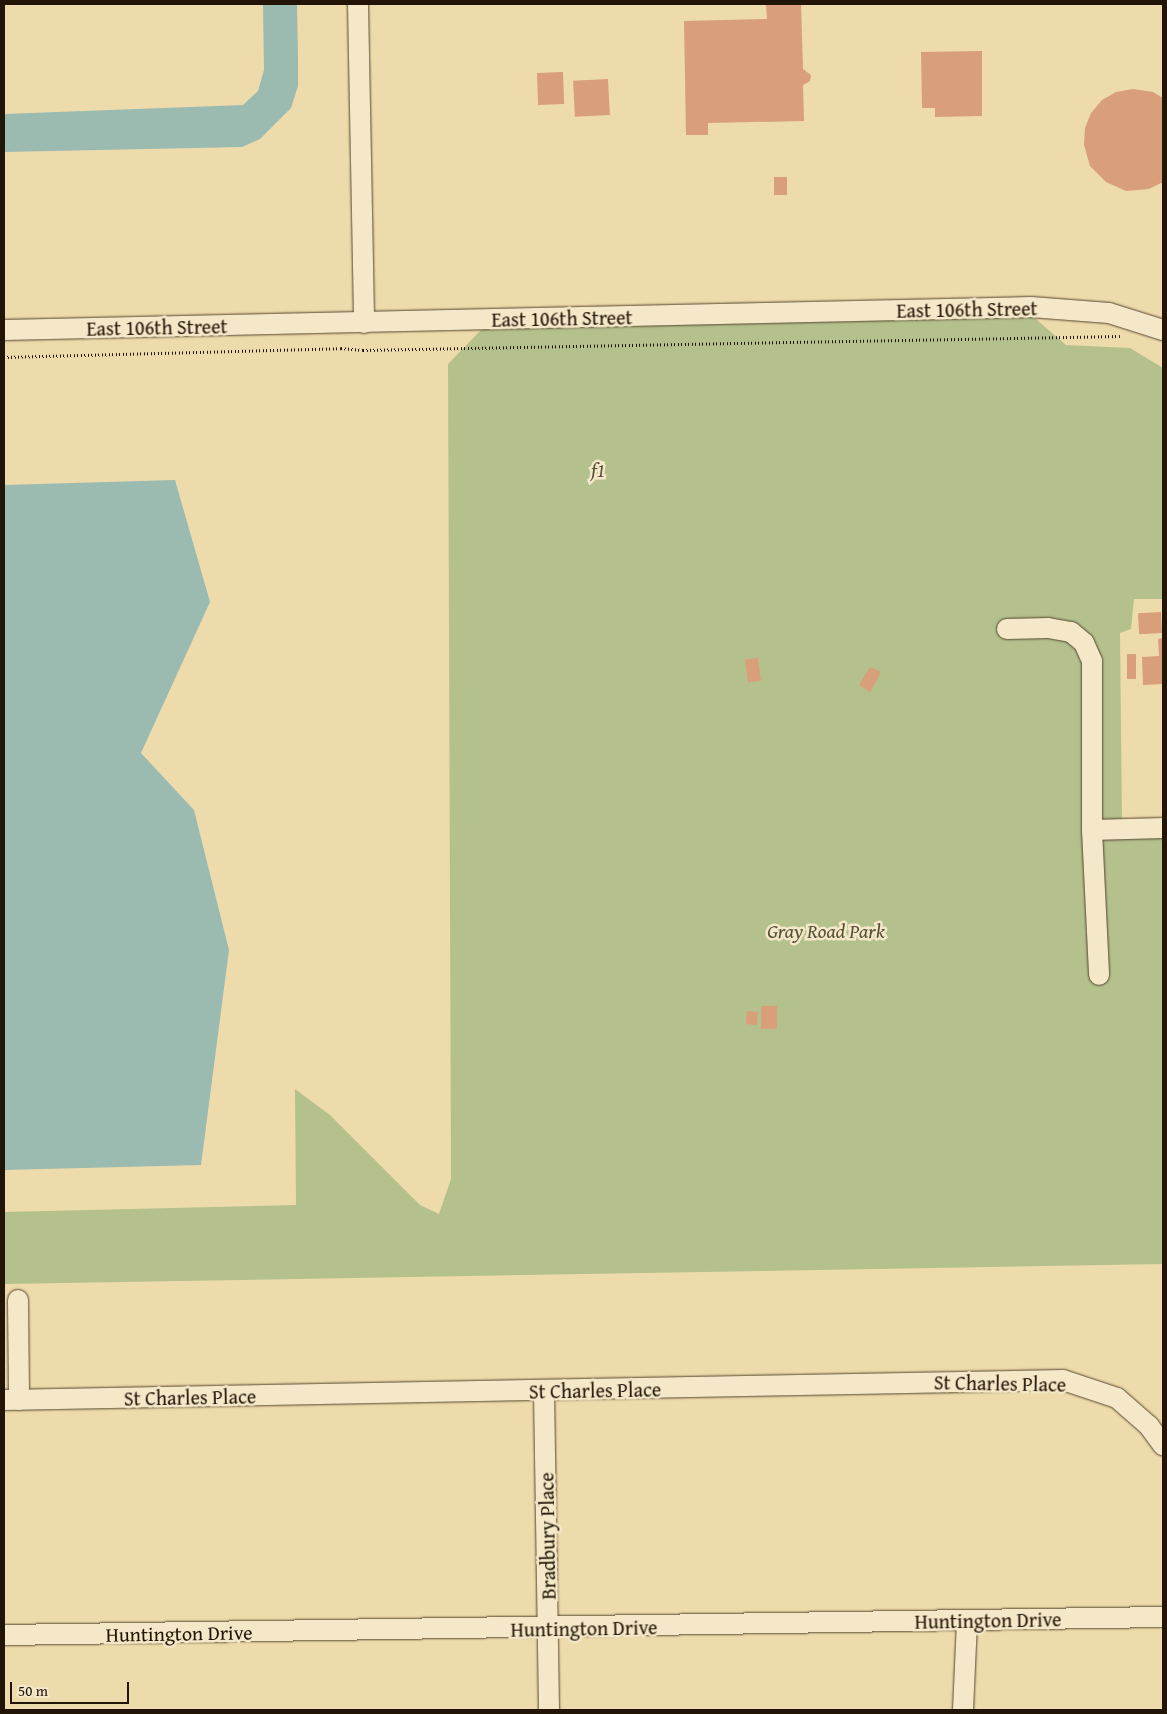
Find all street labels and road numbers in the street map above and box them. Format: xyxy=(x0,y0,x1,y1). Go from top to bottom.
street label: East 106th Street xyxy=(896,296,1038,322)
street label: East 106th Street xyxy=(491,305,633,331)
street label: East 106th Street xyxy=(86,314,228,340)
street label: St Charles Place xyxy=(934,1370,1066,1396)
street label: St Charles Place xyxy=(529,1377,661,1403)
street label: St Charles Place xyxy=(124,1384,256,1410)
street label: Bradbury Place xyxy=(534,1472,560,1600)
street label: Huntington Drive xyxy=(914,1607,1062,1633)
street label: Huntington Drive xyxy=(510,1615,658,1641)
street label: Huntington Drive xyxy=(105,1620,253,1646)

